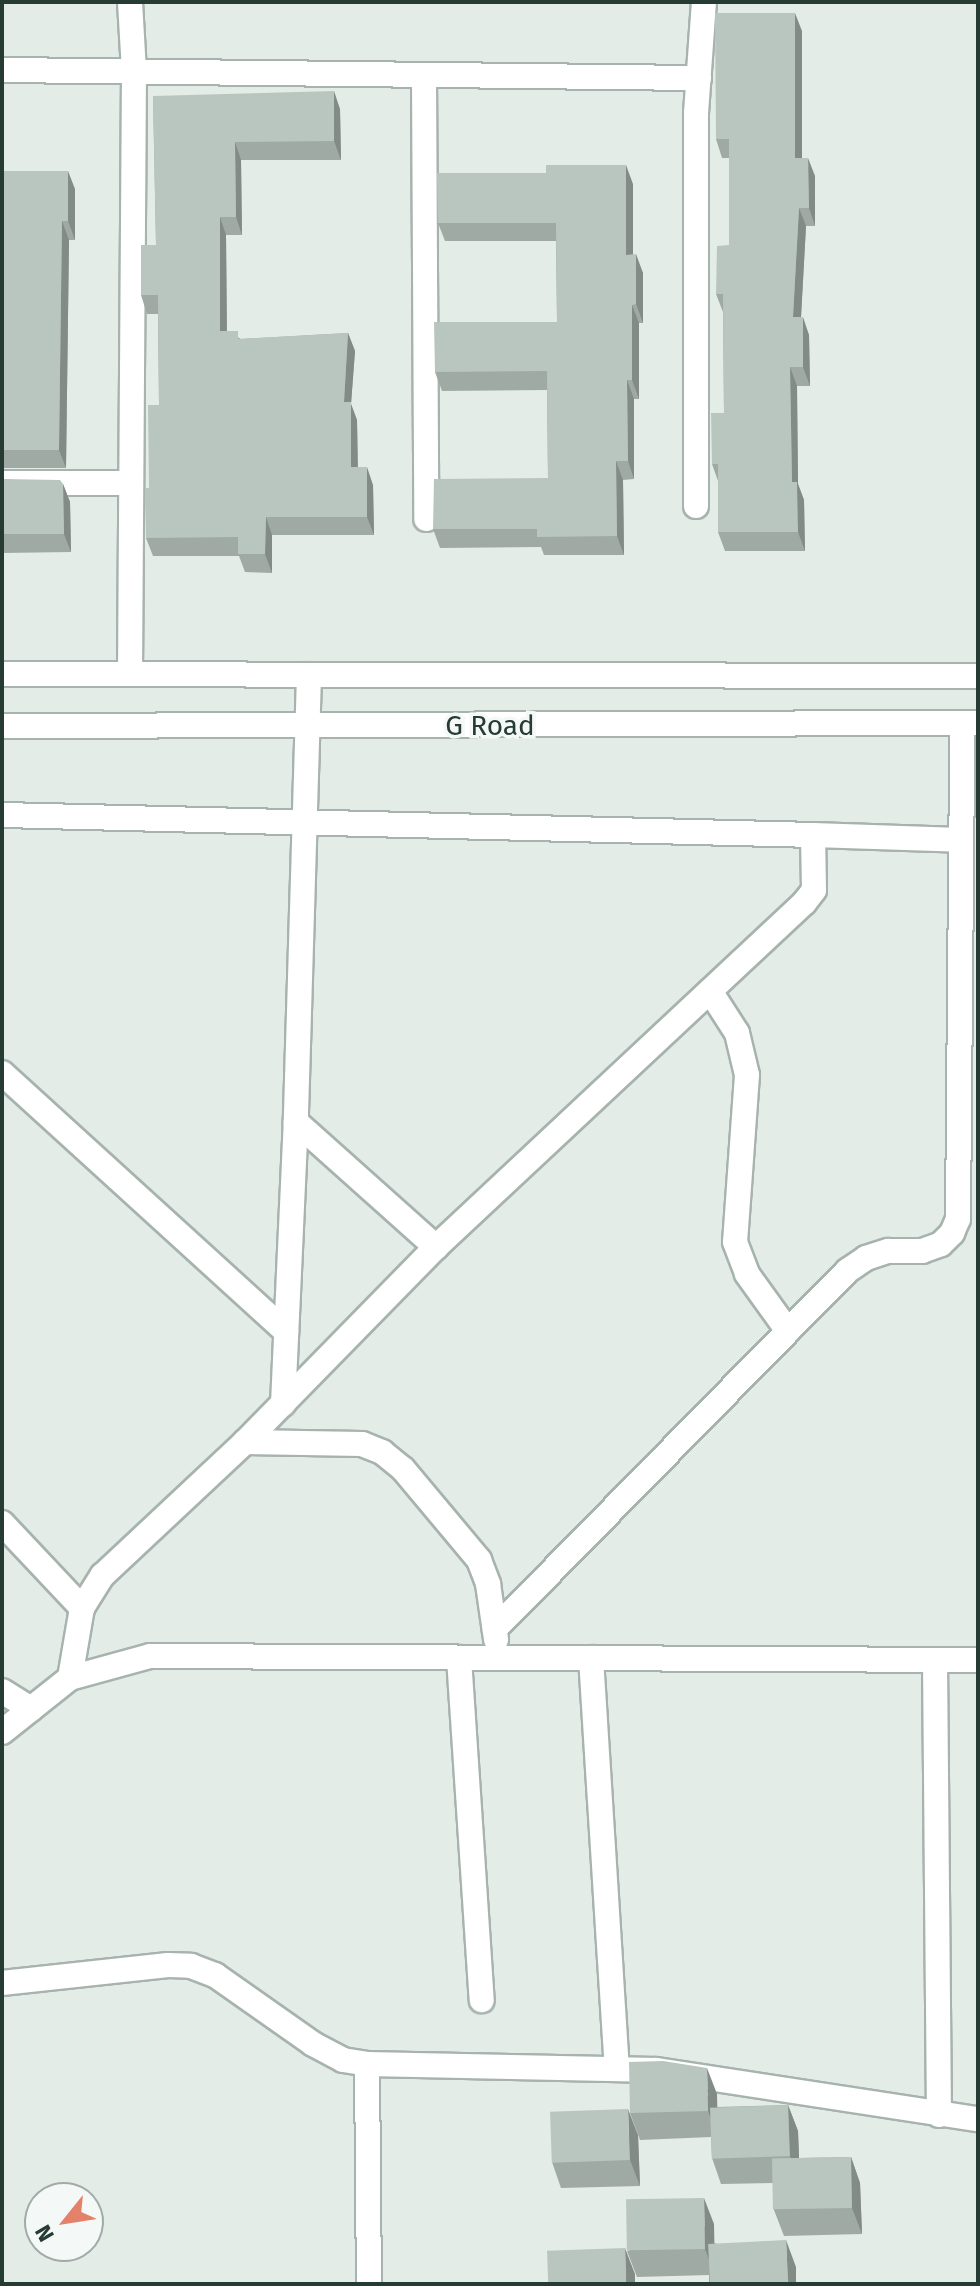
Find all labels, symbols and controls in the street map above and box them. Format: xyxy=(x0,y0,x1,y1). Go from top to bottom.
street label: G Road xyxy=(445,709,535,743)
north arrow xyxy=(24,2182,104,2262)
text: N xyxy=(29,2220,60,2246)

